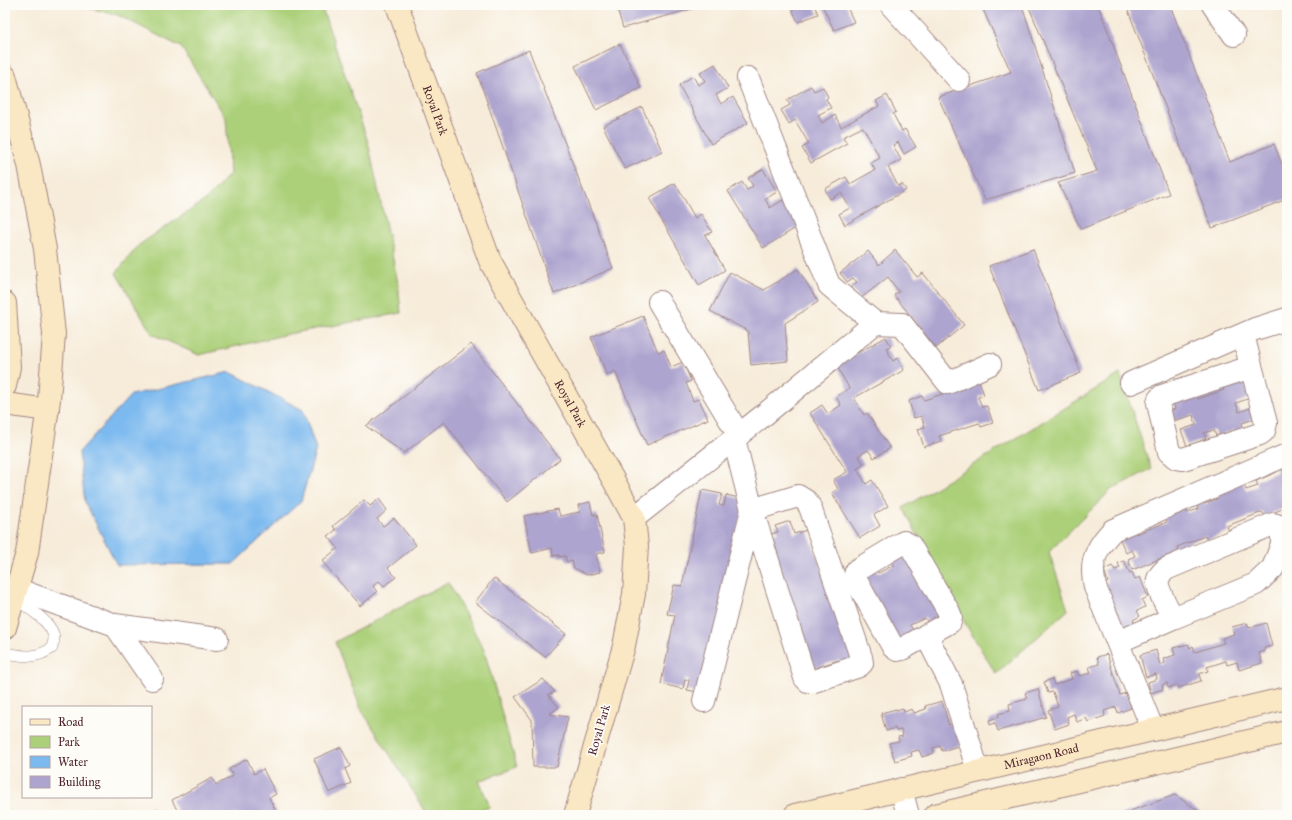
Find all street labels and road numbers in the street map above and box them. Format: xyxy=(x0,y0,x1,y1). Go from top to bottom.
street label: Royal Park xyxy=(420,83,451,138)
street label: Royal Park xyxy=(551,377,590,430)
street label: Royal Park xyxy=(585,702,613,757)
street label: Miragaon Road xyxy=(1002,741,1080,772)

